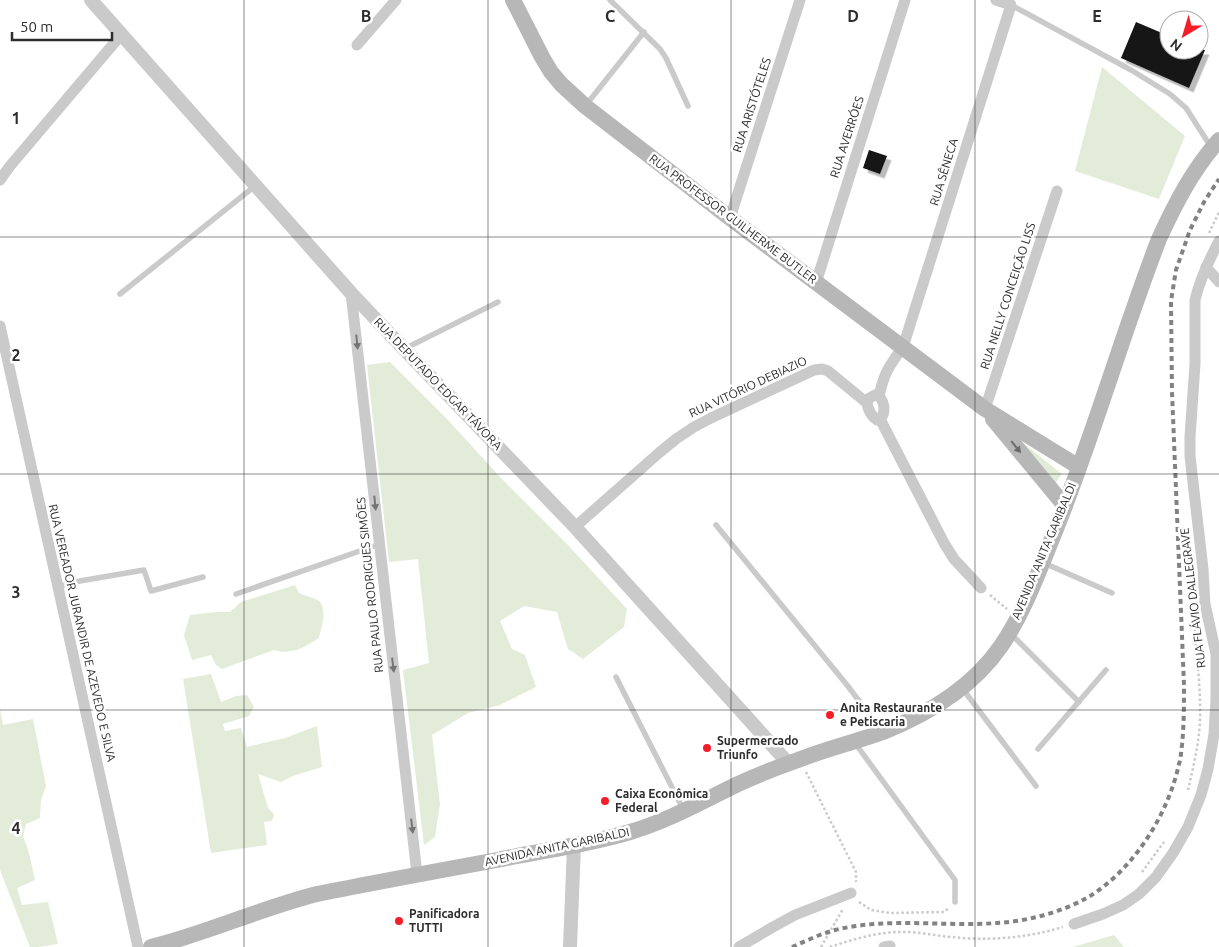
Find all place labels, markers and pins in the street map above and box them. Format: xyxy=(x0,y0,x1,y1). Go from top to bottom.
place label: Anita Restaurante e Petiscaria xyxy=(840,701,942,728)
marker: Anita Restaurante e Petiscaria xyxy=(824,709,836,721)
place label: Supermercado Triunfo xyxy=(717,734,799,761)
marker: Supermercado Triunfo xyxy=(701,742,713,754)
place label: Caixa Econômica Federal xyxy=(615,787,708,814)
marker: Caixa Econômica Federal xyxy=(599,795,611,807)
place label: Panificadora TUTTI xyxy=(409,907,479,934)
marker: Panificadora TUTTI xyxy=(393,915,405,927)

